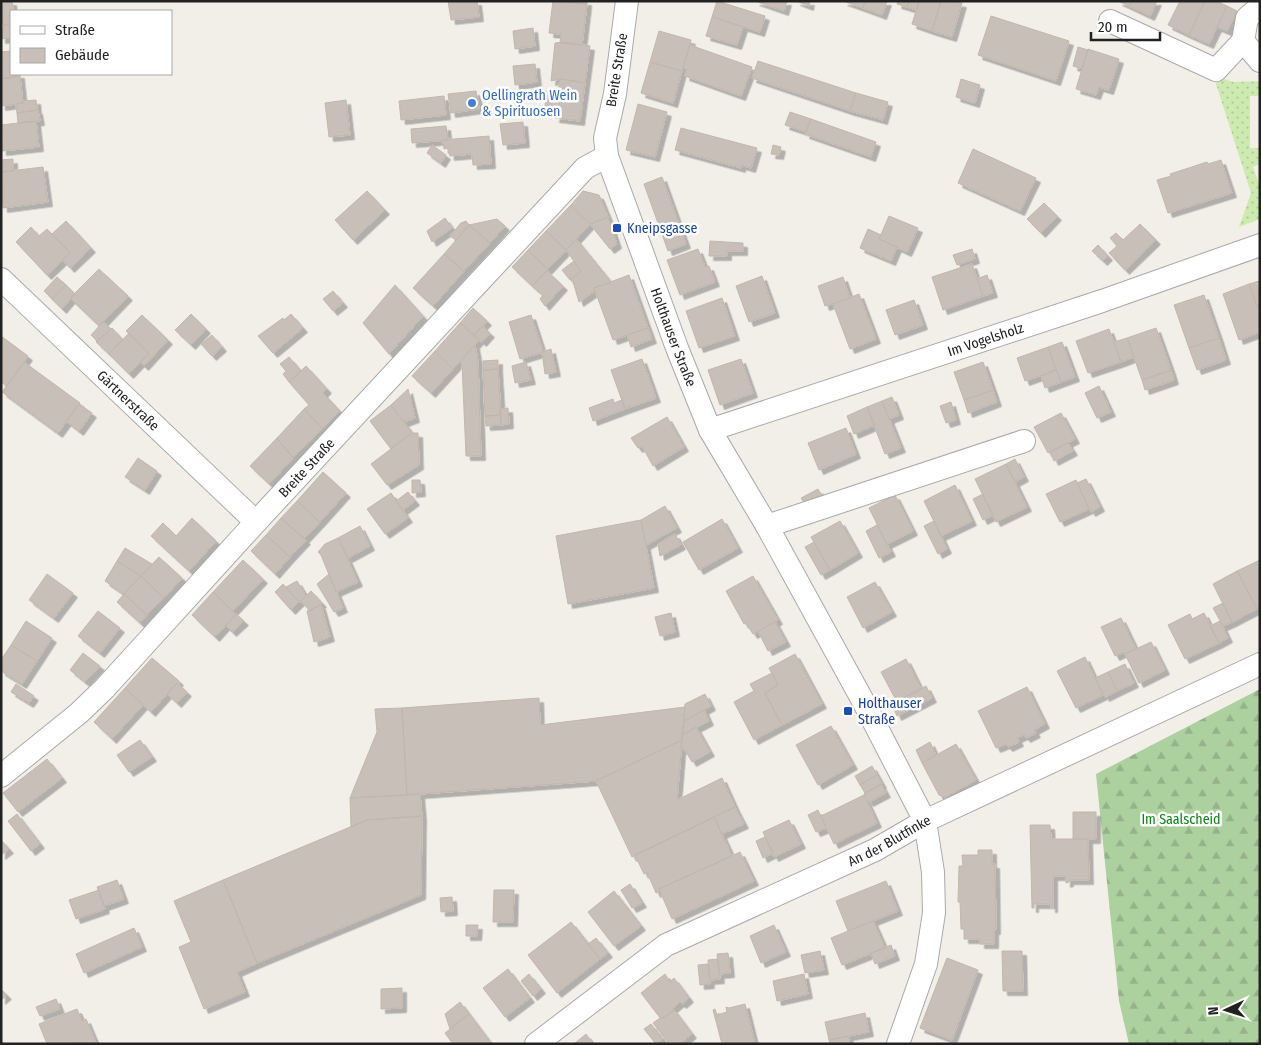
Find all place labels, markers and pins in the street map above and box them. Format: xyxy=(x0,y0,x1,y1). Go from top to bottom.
place label: Oellingrath Wein & Spirituosen xyxy=(482,87,577,120)
marker: Oellingrath Wein & Spirituosen xyxy=(466,97,478,109)
place label: Kneipsgasse xyxy=(627,220,698,237)
marker: Kneipsgasse xyxy=(611,222,623,234)
place label: Holthauser Straße xyxy=(858,695,922,728)
marker: Holthauser Straße xyxy=(842,705,854,717)

